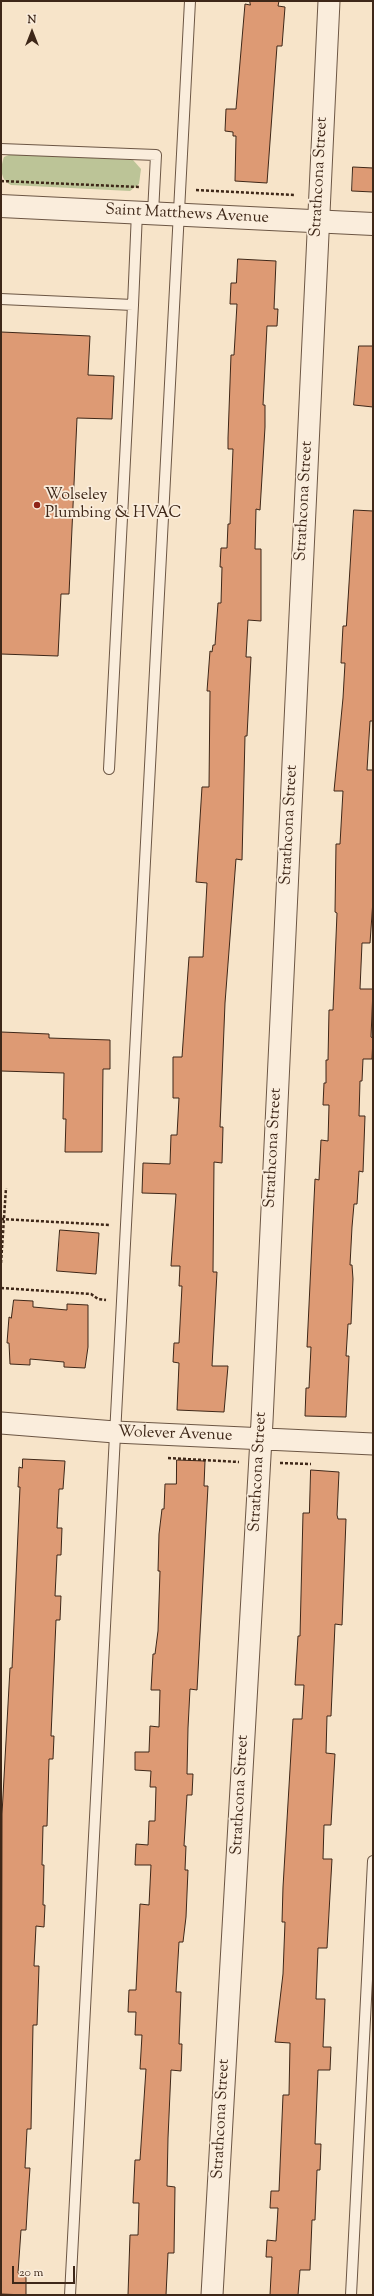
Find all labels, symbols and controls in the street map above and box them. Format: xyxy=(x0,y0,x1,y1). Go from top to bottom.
north arrow xyxy=(12,12,52,52)
text: N xyxy=(28,12,36,28)
street label: Strathcona Street xyxy=(307,116,333,238)
street label: Saint Matthews Avenue xyxy=(105,201,269,229)
street label: Strathcona Street xyxy=(292,440,318,562)
place label: Wolseley Plumbing & HVAC xyxy=(45,486,181,524)
marker: Wolseley Plumbing & HVAC xyxy=(32,500,42,510)
street label: Strathcona Street xyxy=(277,764,303,886)
street label: Strathcona Street xyxy=(261,1087,287,1209)
street label: Strathcona Street xyxy=(246,1411,272,1533)
street label: Wolever Avenue xyxy=(117,1423,233,1447)
street label: Strathcona Street xyxy=(228,1734,254,1856)
street label: Strathcona Street xyxy=(209,2058,235,2180)
scale bar xyxy=(14,2258,77,2284)
text: 20 m xyxy=(19,2264,43,2282)

